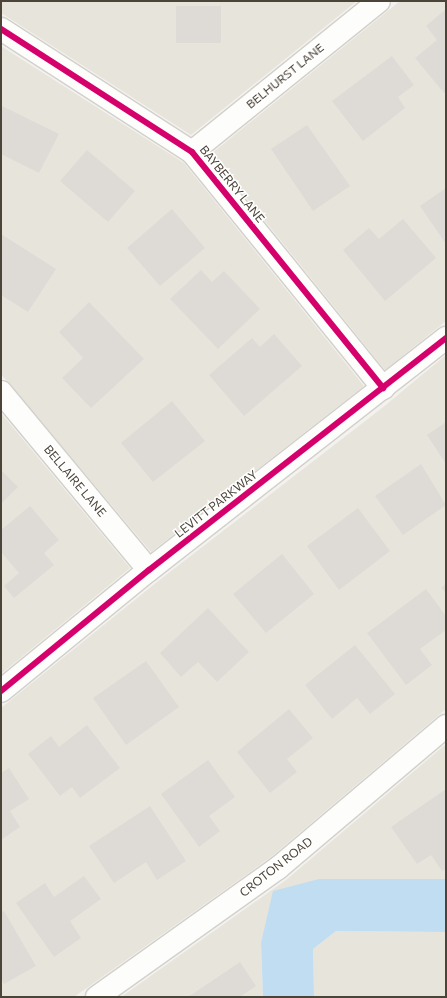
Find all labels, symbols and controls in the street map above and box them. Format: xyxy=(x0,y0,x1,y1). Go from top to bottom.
street label: BELHURST LANE xyxy=(243,40,327,112)
street label: BAYBERRY LANE xyxy=(197,143,267,225)
street label: BELLAIRE LANE xyxy=(41,442,109,520)
street label: LEVITT PARKWAY xyxy=(172,467,260,541)
street label: CROTON ROAD xyxy=(237,834,315,900)

